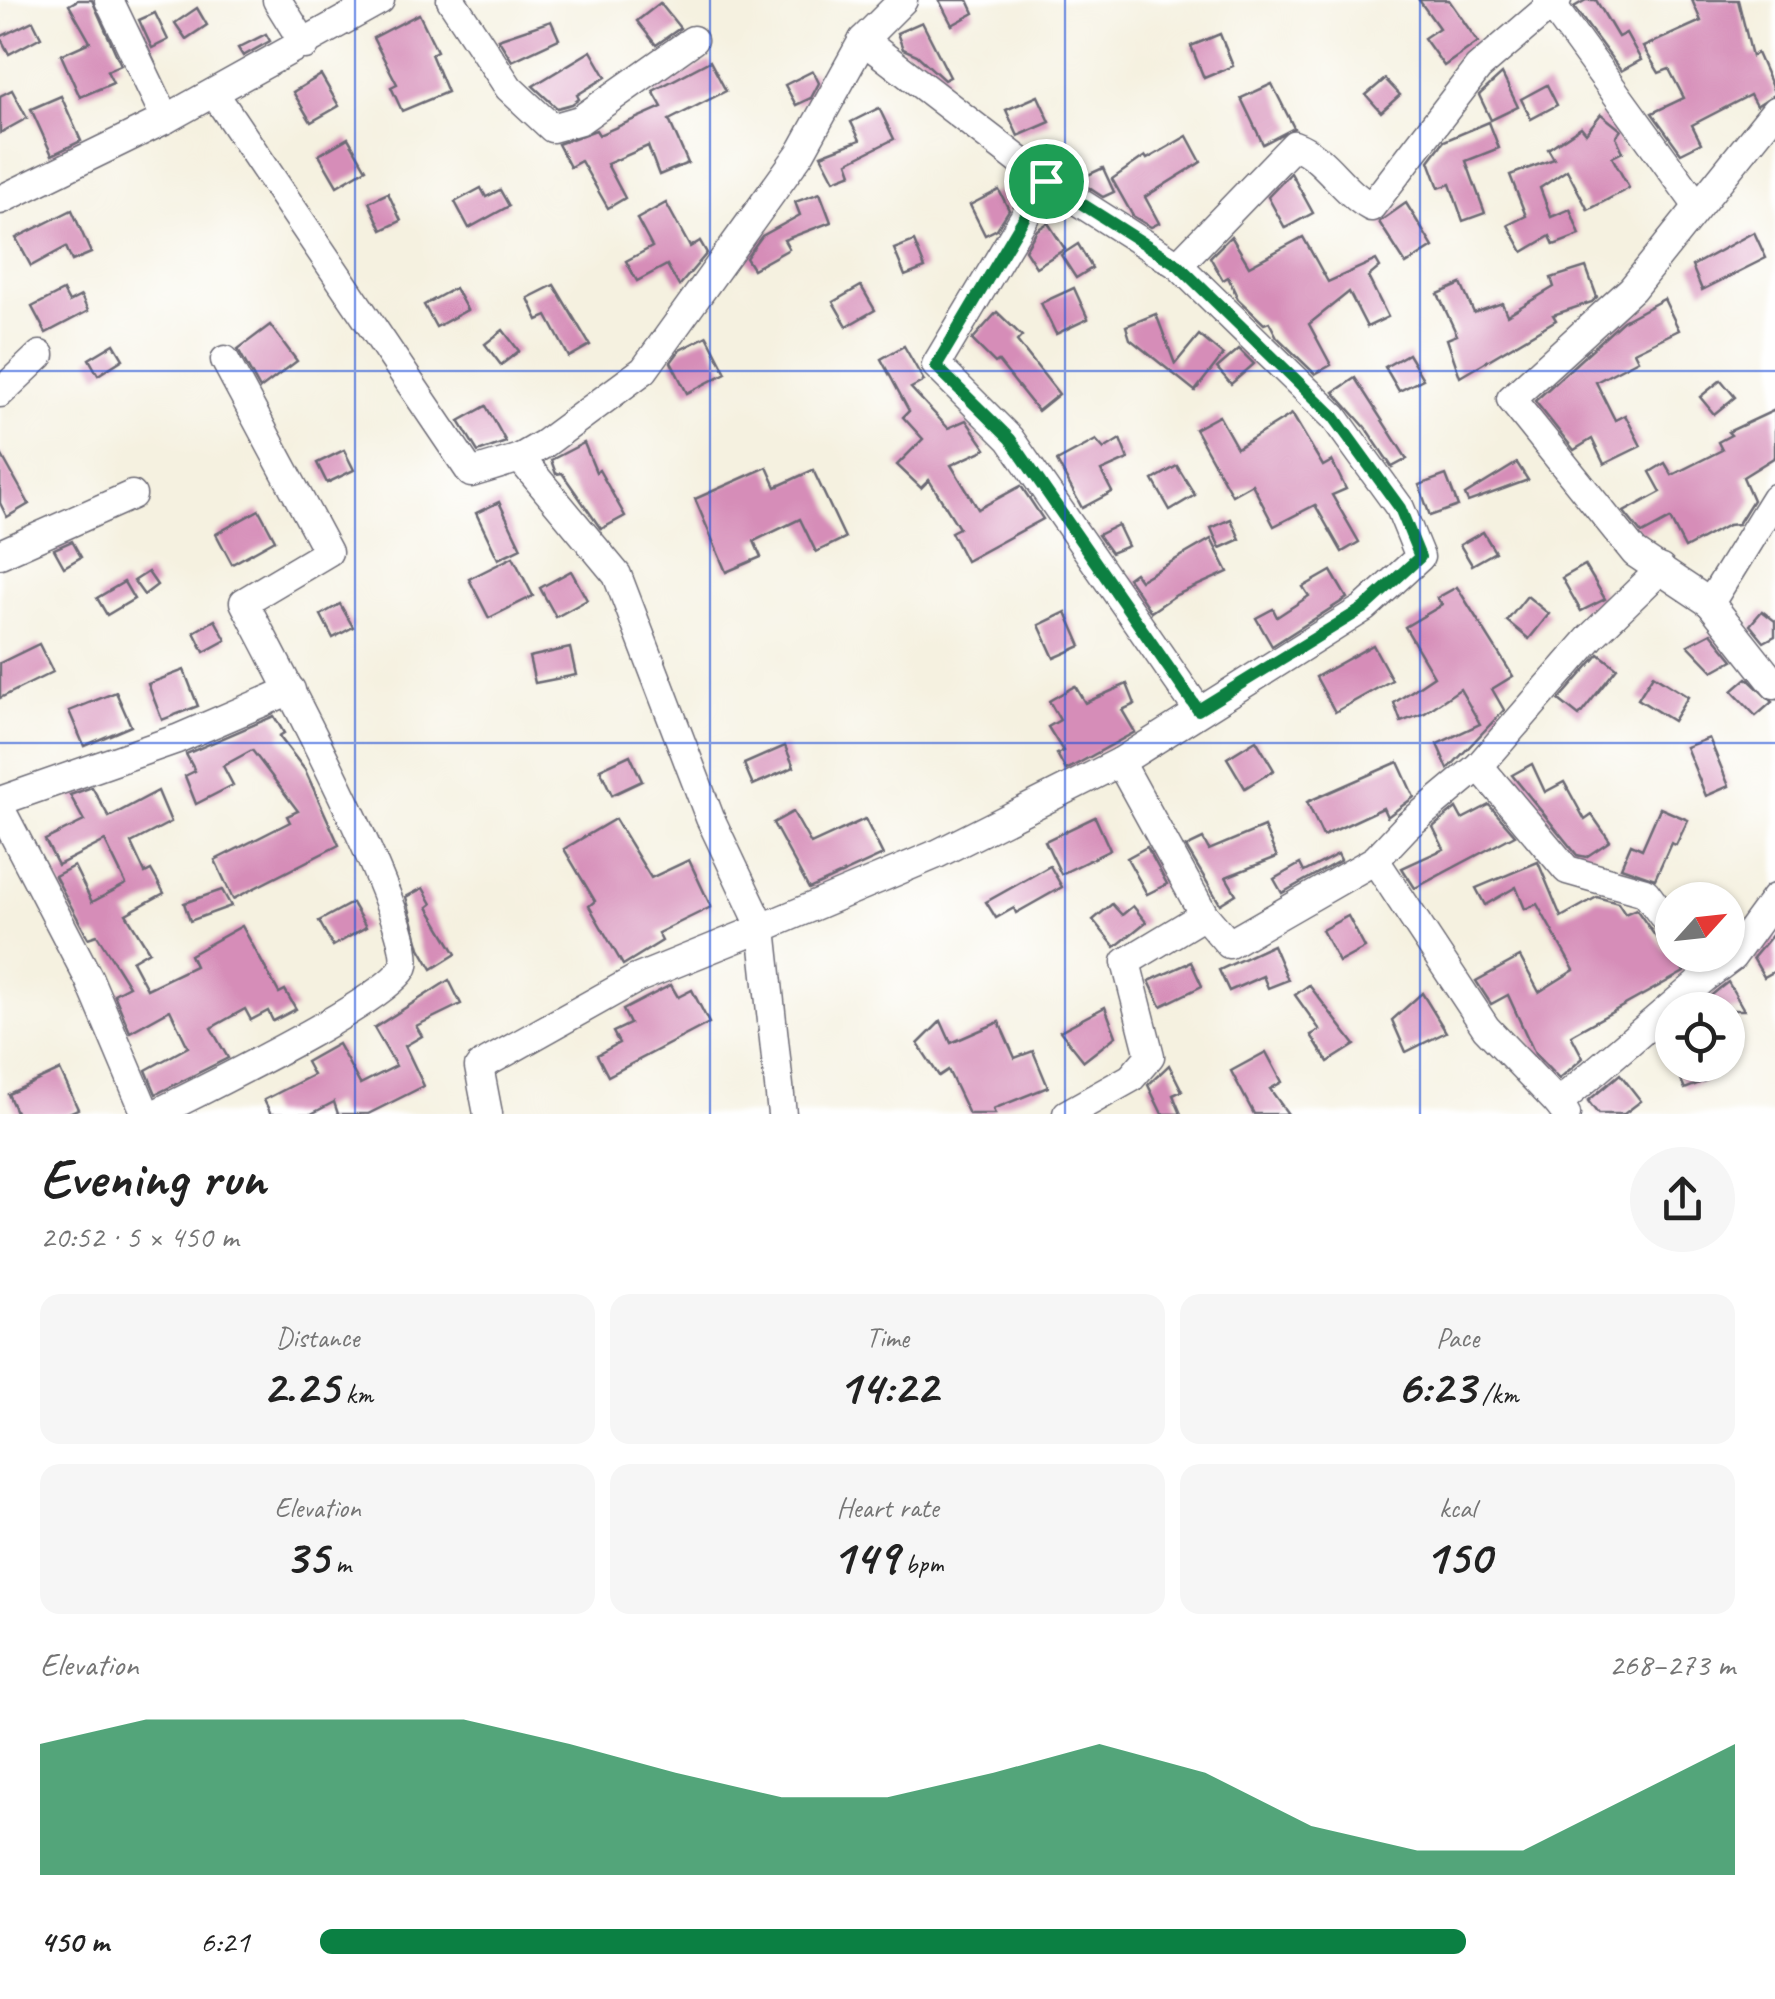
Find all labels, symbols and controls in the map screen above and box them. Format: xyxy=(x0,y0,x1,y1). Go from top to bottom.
pin xyxy=(1004,139,1089,224)
icon: arrive xyxy=(1019,154,1074,209)
north arrow xyxy=(1655,882,1745,972)
map controls xyxy=(1655,882,1745,1082)
button: locate xyxy=(1655,992,1745,1082)
text: Evening run xyxy=(40,1143,265,1213)
button: share xyxy=(1630,1147,1735,1252)
text: 20:52 · 5 × 450 m xyxy=(40,1216,238,1257)
text: Distance xyxy=(276,1320,359,1355)
text: Time xyxy=(866,1320,909,1355)
text: Pace xyxy=(1436,1320,1479,1355)
text: 2.25 xyxy=(262,1355,339,1418)
text: 14:22 xyxy=(838,1355,937,1418)
text: 6:23 xyxy=(1397,1355,1475,1418)
text: km xyxy=(339,1376,373,1411)
text: /km xyxy=(1475,1376,1518,1411)
text: Elevation xyxy=(274,1490,361,1525)
text: Heart rate xyxy=(836,1490,939,1525)
text: kcal xyxy=(1439,1490,1476,1525)
text: 35 xyxy=(284,1525,328,1588)
text: 149 xyxy=(831,1525,898,1588)
text: 150 xyxy=(1424,1525,1491,1588)
text: m xyxy=(328,1546,351,1581)
text: bpm xyxy=(898,1546,944,1581)
text: Elevation xyxy=(40,1644,138,1685)
text: 268–273 m xyxy=(1609,1644,1735,1685)
text: 450 m xyxy=(40,1921,109,1962)
text: 6:21 xyxy=(200,1921,250,1962)

